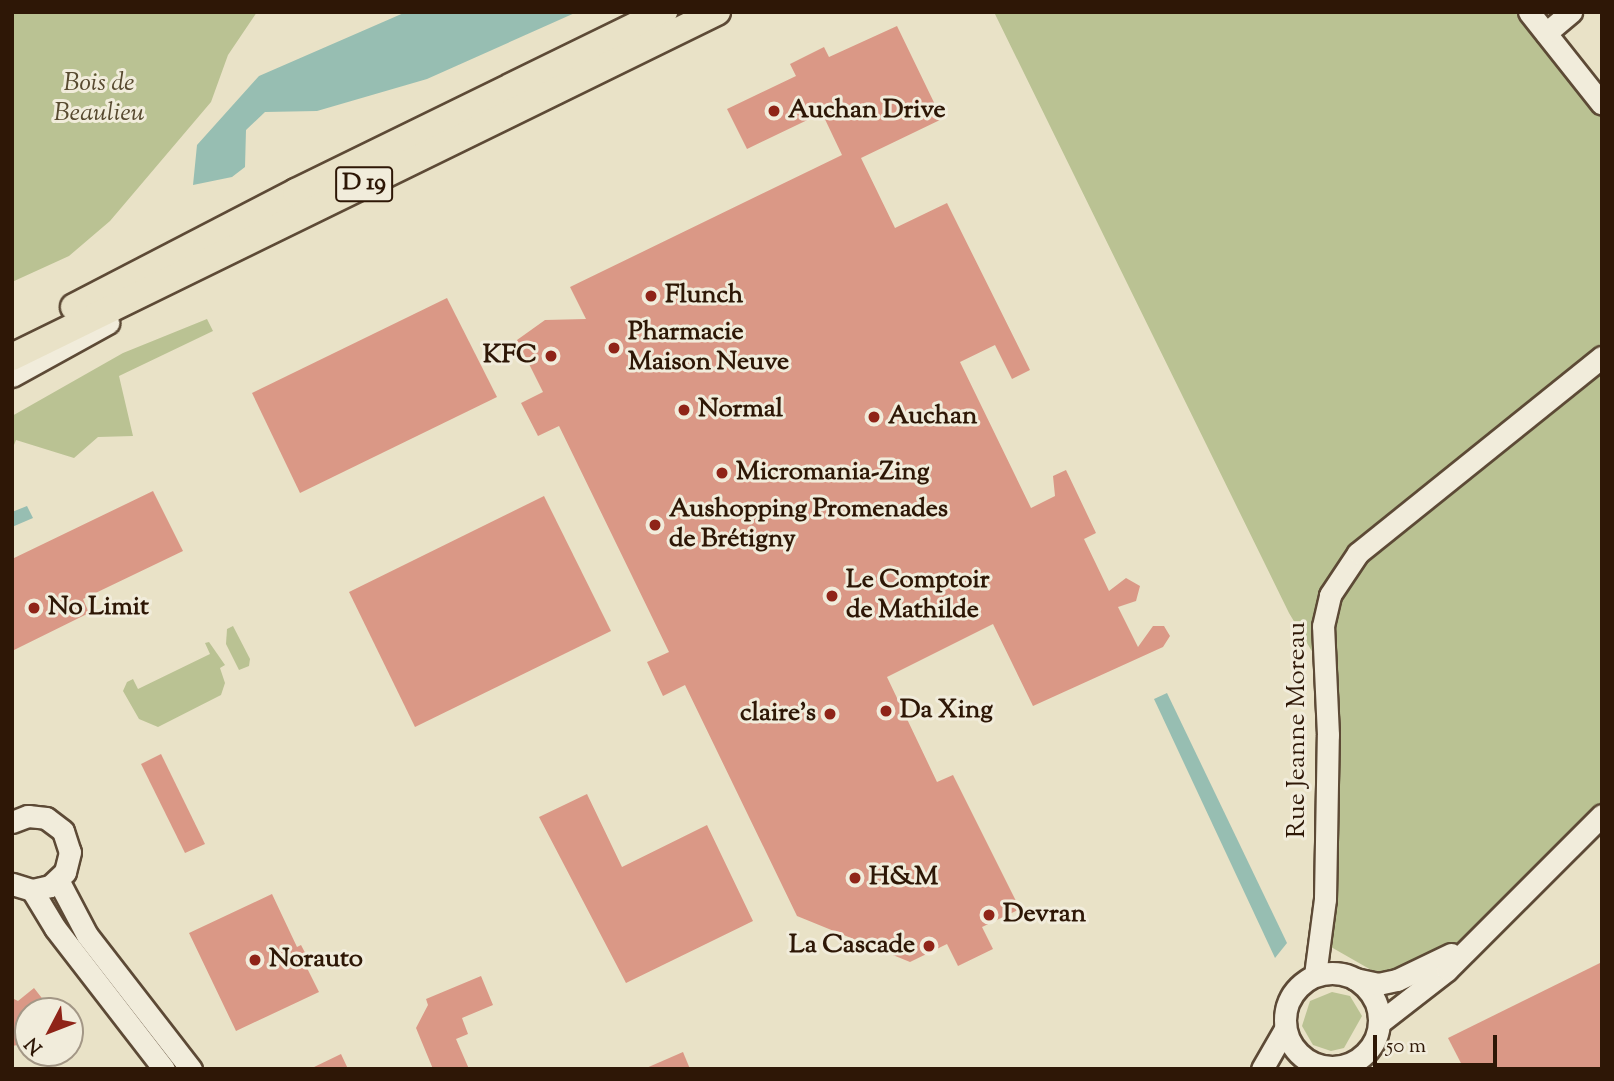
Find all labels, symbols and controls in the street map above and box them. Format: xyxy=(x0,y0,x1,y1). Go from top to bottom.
park label: Bois de Beaulieu xyxy=(54,68,144,130)
place label: Auchan Drive xyxy=(788,95,946,127)
marker: Auchan Drive xyxy=(766,103,782,119)
road number: D 19 xyxy=(334,164,394,204)
place label: Flunch xyxy=(665,280,743,312)
marker: Flunch xyxy=(643,288,659,304)
place label: Pharmacie Maison Neuve xyxy=(628,317,789,378)
place label: KFC xyxy=(483,340,537,372)
marker: Pharmacie Maison Neuve xyxy=(606,340,622,356)
marker: KFC xyxy=(543,348,559,364)
place label: Normal xyxy=(698,394,783,426)
place label: Auchan xyxy=(888,401,977,433)
marker: Normal xyxy=(676,402,692,418)
marker: Auchan xyxy=(866,409,882,425)
place label: Micromania-Zing xyxy=(736,457,929,489)
marker: Micromania-Zing xyxy=(714,465,730,481)
place label: Aushopping Promenades de Brétigny xyxy=(669,494,948,556)
marker: Aushopping Promenades de Brétigny xyxy=(647,517,663,533)
place label: Le Comptoir de Mathilde xyxy=(846,565,989,626)
marker: Le Comptoir de Mathilde xyxy=(824,588,840,604)
place label: No Limit xyxy=(48,592,149,624)
marker: No Limit xyxy=(26,600,42,616)
street label: Rue Jeanne Moreau xyxy=(1282,622,1314,838)
place label: Da Xing xyxy=(900,695,993,727)
place label: claire's xyxy=(740,698,816,730)
marker: Da Xing xyxy=(878,703,894,719)
marker: claire's xyxy=(822,706,838,722)
place label: H&M xyxy=(869,862,938,894)
marker: H&M xyxy=(847,870,863,886)
place label: Devran xyxy=(1003,899,1086,931)
marker: Devran xyxy=(981,907,997,923)
place label: La Cascade xyxy=(789,930,915,962)
marker: La Cascade xyxy=(921,938,937,954)
place label: Norauto xyxy=(269,944,363,976)
marker: Norauto xyxy=(247,952,263,968)
north arrow xyxy=(14,997,84,1067)
scale bar xyxy=(1376,1021,1500,1066)
text: N xyxy=(19,1030,50,1060)
text: 50 m xyxy=(1386,1032,1426,1062)

